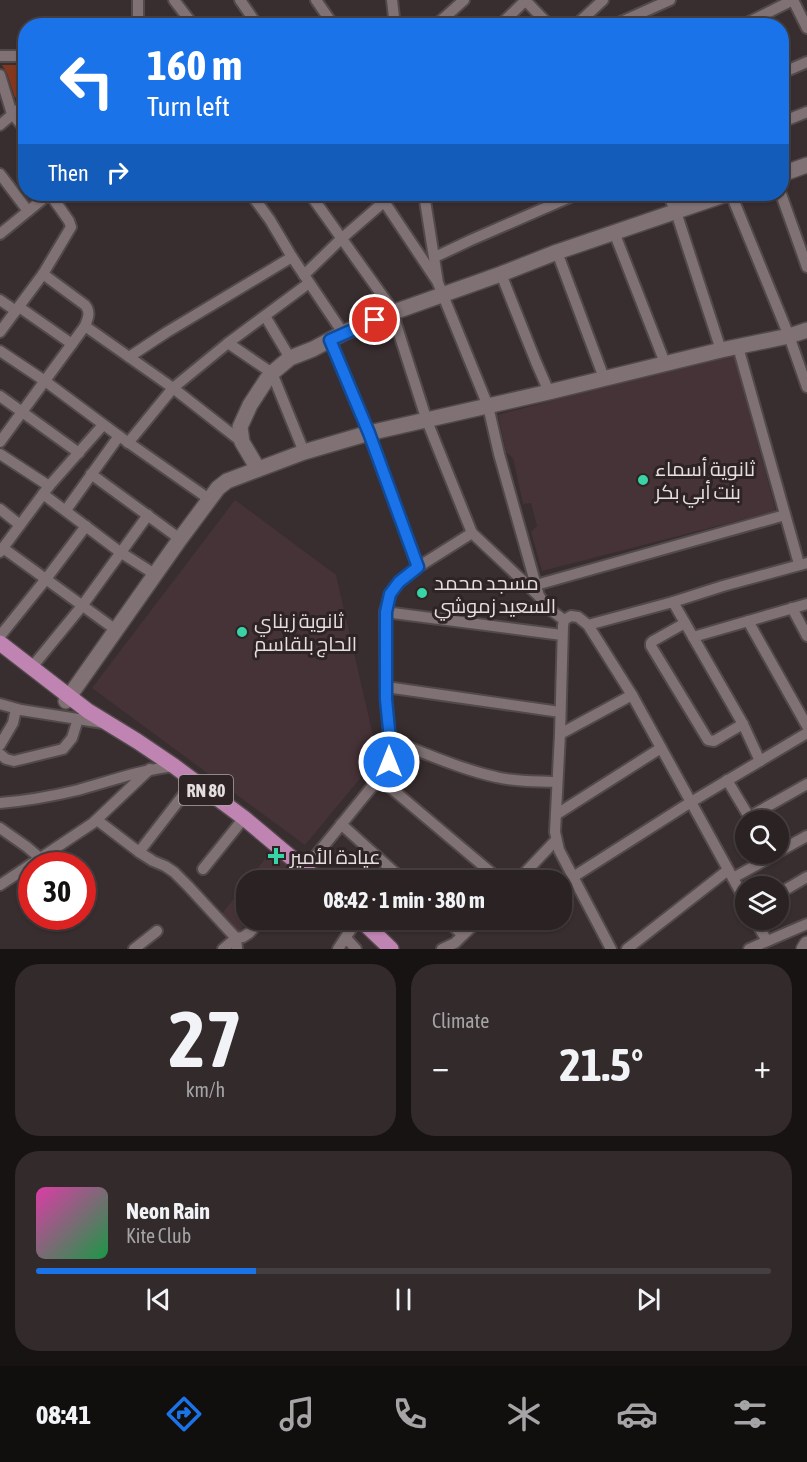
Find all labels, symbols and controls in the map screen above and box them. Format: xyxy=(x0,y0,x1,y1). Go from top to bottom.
text: 160 m xyxy=(147,41,242,89)
icon: left xyxy=(48,42,126,120)
text: Turn left xyxy=(147,91,230,122)
icon: right xyxy=(101,156,134,189)
text: Then xyxy=(48,160,89,186)
pin xyxy=(349,294,400,345)
icon: arrive xyxy=(358,303,391,336)
place label: ثانوية أسماء بنت أبي بكر xyxy=(654,457,756,508)
marker: ثانوية أسماء بنت أبي بكر xyxy=(636,473,650,487)
place label: مسجد محمد السعيد زموشي xyxy=(434,571,556,621)
marker: مسجد محمد السعيد زموشي xyxy=(415,586,429,600)
place label: ثانوية زيناي الحاج بلقاسم xyxy=(254,609,357,658)
marker: ثانوية زيناي الحاج بلقاسم xyxy=(235,625,249,639)
position arrow xyxy=(357,730,421,794)
road number: RN 80 xyxy=(179,775,233,805)
map controls xyxy=(735,810,789,930)
button: search xyxy=(735,810,789,864)
place label: عيادة الأمير xyxy=(289,845,381,869)
marker: عيادة الأمير xyxy=(267,847,285,865)
speed limit sign: 30 xyxy=(18,852,96,930)
button: layers xyxy=(735,876,789,930)
text: 08:42 · 1 min · 380 m xyxy=(323,887,485,913)
text: 27 xyxy=(169,994,242,1084)
text: Climate xyxy=(432,1009,489,1032)
text: 21.5° xyxy=(560,1039,643,1091)
text: − xyxy=(432,1047,449,1085)
text: + xyxy=(754,1047,771,1085)
text: km/h xyxy=(186,1078,225,1101)
text: Neon Rain xyxy=(126,1198,210,1224)
text: Kite Club xyxy=(126,1224,191,1247)
icon: previous xyxy=(142,1283,175,1316)
icon: pause xyxy=(387,1283,420,1316)
icon: next xyxy=(632,1283,665,1316)
icon: directions xyxy=(163,1393,205,1435)
icon: music xyxy=(276,1393,318,1435)
icon: phone xyxy=(389,1393,431,1435)
icon: climate xyxy=(503,1393,545,1435)
icon: car xyxy=(616,1393,658,1435)
icon: filters xyxy=(729,1393,771,1435)
text: 08:41 xyxy=(36,1399,91,1430)

